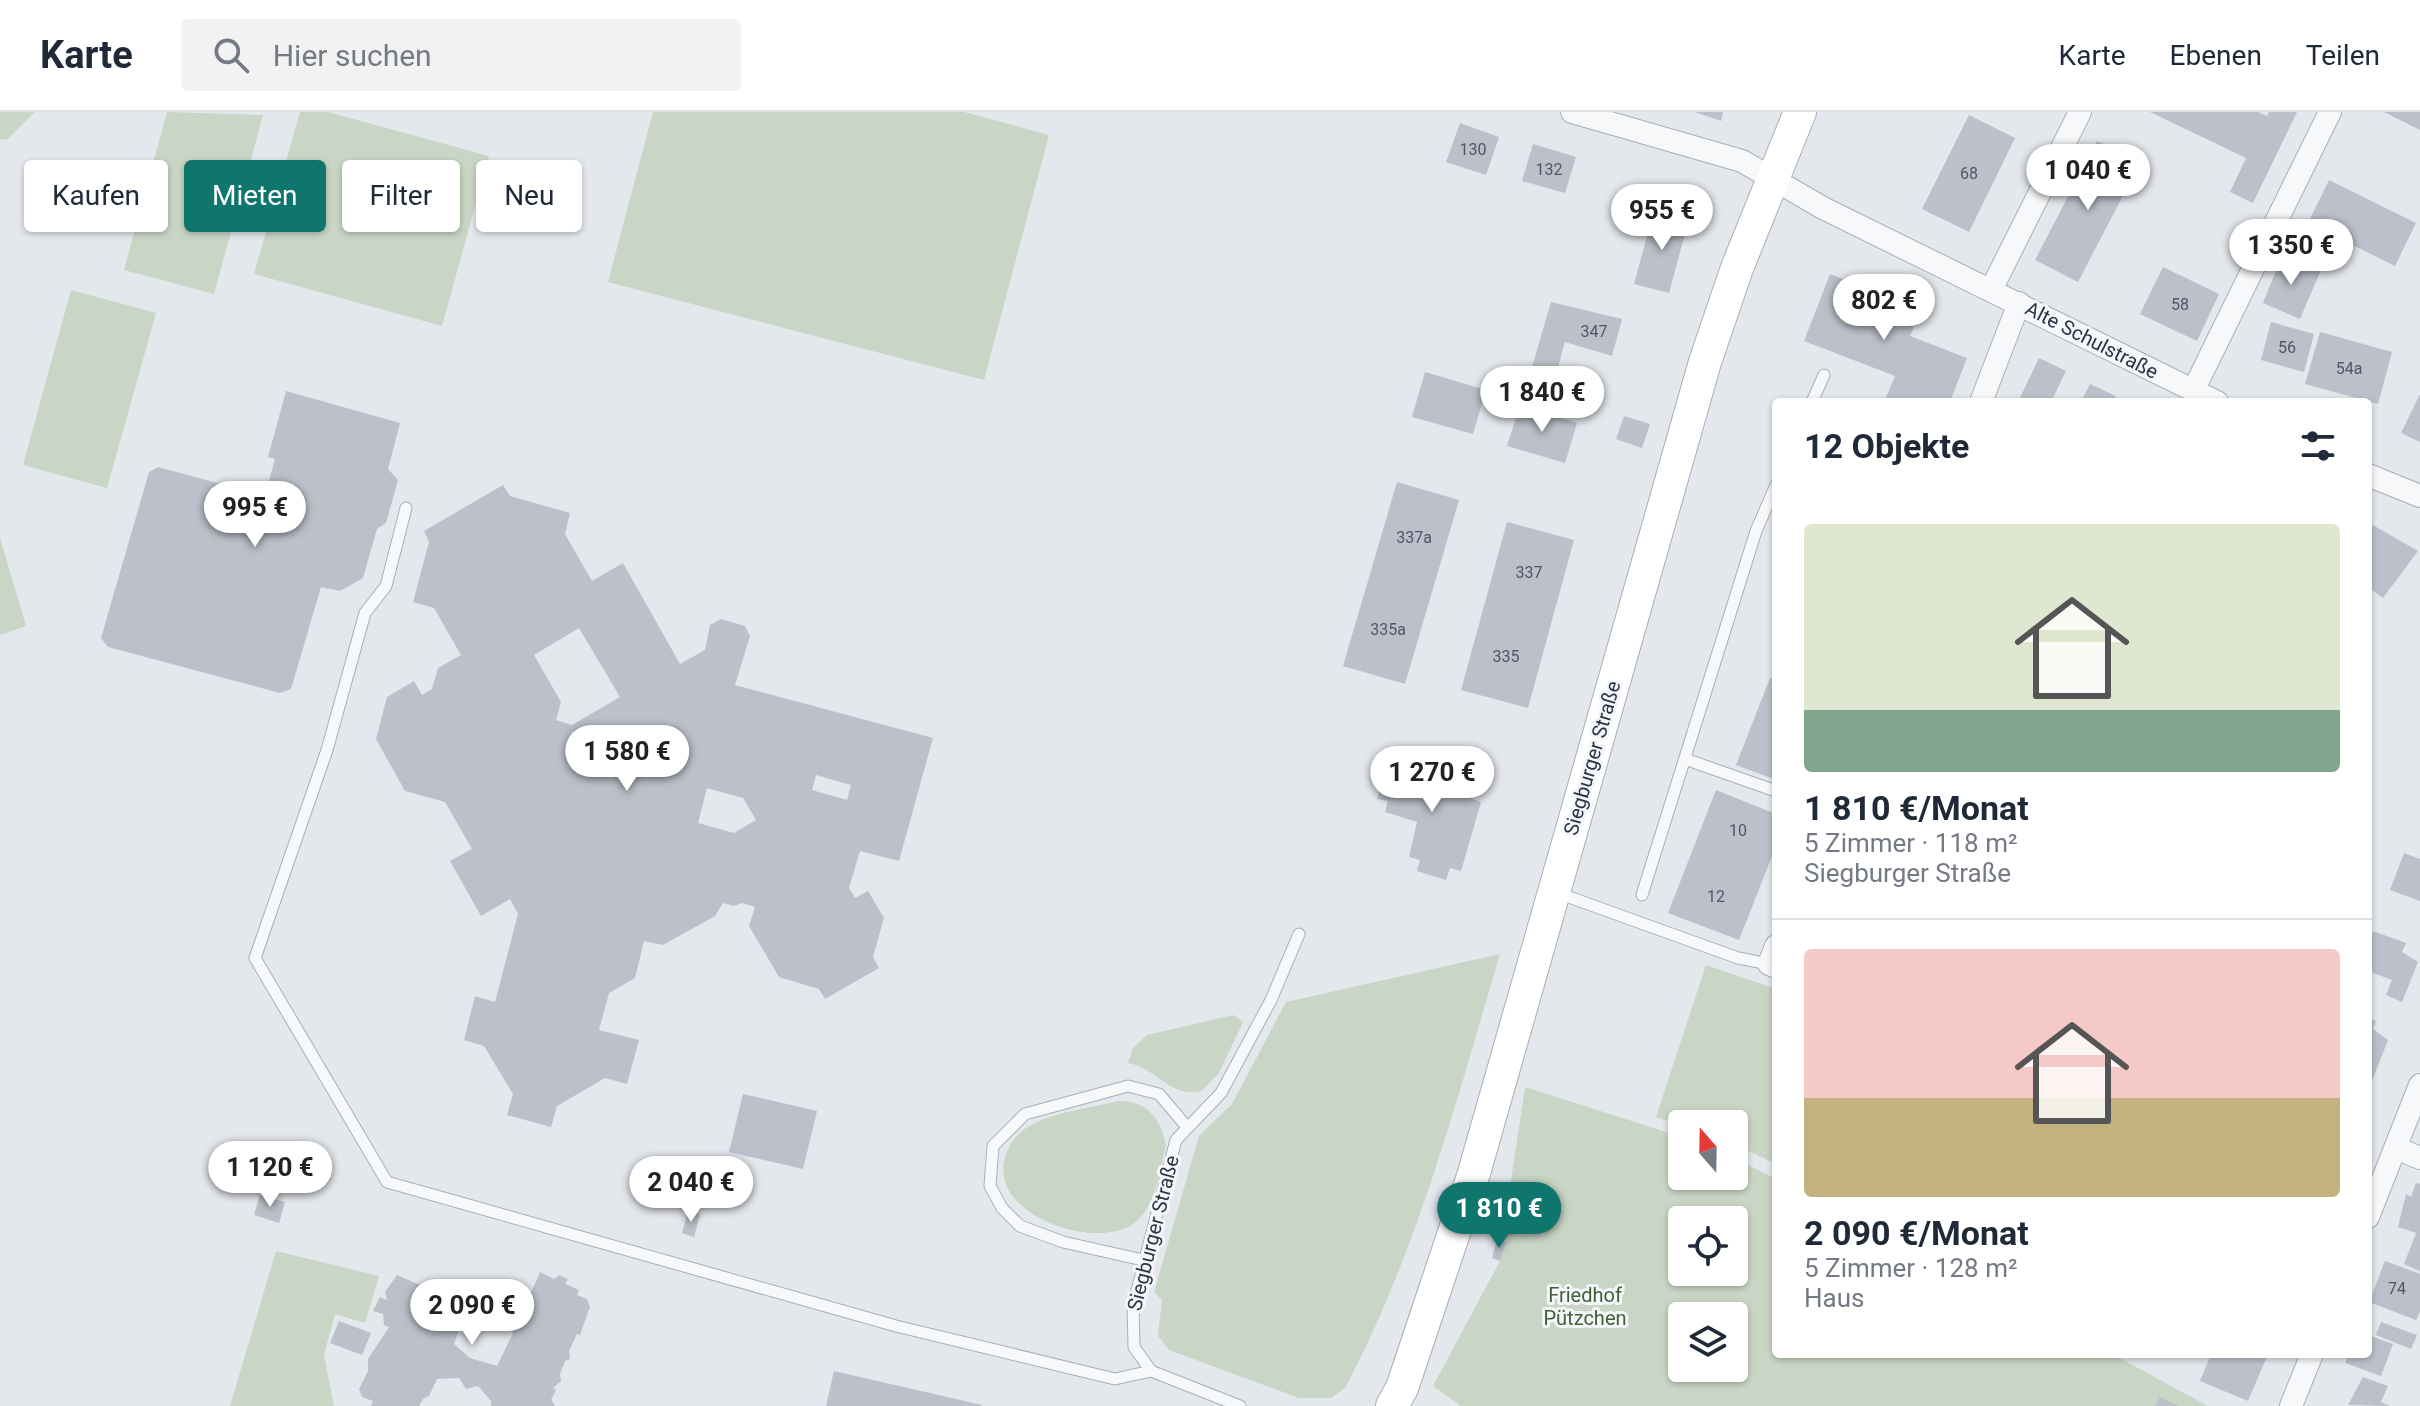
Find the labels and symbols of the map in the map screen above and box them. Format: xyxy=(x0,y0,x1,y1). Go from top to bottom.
house number: 130 xyxy=(1460,140,1486,159)
pin: 1 040 € xyxy=(2014,144,2162,212)
house number: 132 xyxy=(1536,160,1562,179)
house number: 68 xyxy=(1960,164,1978,183)
pin: 955 € xyxy=(1606,184,1718,252)
pin: 1 350 € xyxy=(2217,219,2365,287)
pin: 802 € xyxy=(1828,274,1940,342)
house number: 58 xyxy=(2171,295,2189,314)
street label: Alte Schulstraße xyxy=(2022,296,2162,384)
house number: 347 xyxy=(1581,322,1607,341)
house number: 56 xyxy=(2278,338,2296,357)
house number: 54a xyxy=(2336,359,2362,378)
pin: 1 840 € xyxy=(1468,366,1616,434)
pin: 995 € xyxy=(199,481,311,549)
house number: 337a xyxy=(1396,528,1432,547)
house number: 337 xyxy=(1516,563,1542,582)
house number: 335a xyxy=(1370,620,1406,639)
house number: 335 xyxy=(1493,647,1519,666)
street label: Siegburger Straße xyxy=(1559,678,1625,838)
pin: 1 580 € xyxy=(553,725,701,793)
pin: 1 270 € xyxy=(1358,746,1506,814)
house number: 10 xyxy=(1729,821,1747,840)
house number: 12 xyxy=(1707,887,1725,906)
north arrow xyxy=(1668,1110,1748,1190)
pin: 1 120 € xyxy=(196,1141,344,1209)
street label: Siegburger Straße xyxy=(1122,1153,1184,1313)
pin: 2 040 € xyxy=(617,1156,765,1224)
pin: 1 810 € xyxy=(1425,1182,1573,1250)
pin: 2 090 € xyxy=(398,1279,546,1347)
house number: 74 xyxy=(2388,1279,2406,1298)
park label: Friedhof Pützchen xyxy=(1543,1283,1627,1330)

